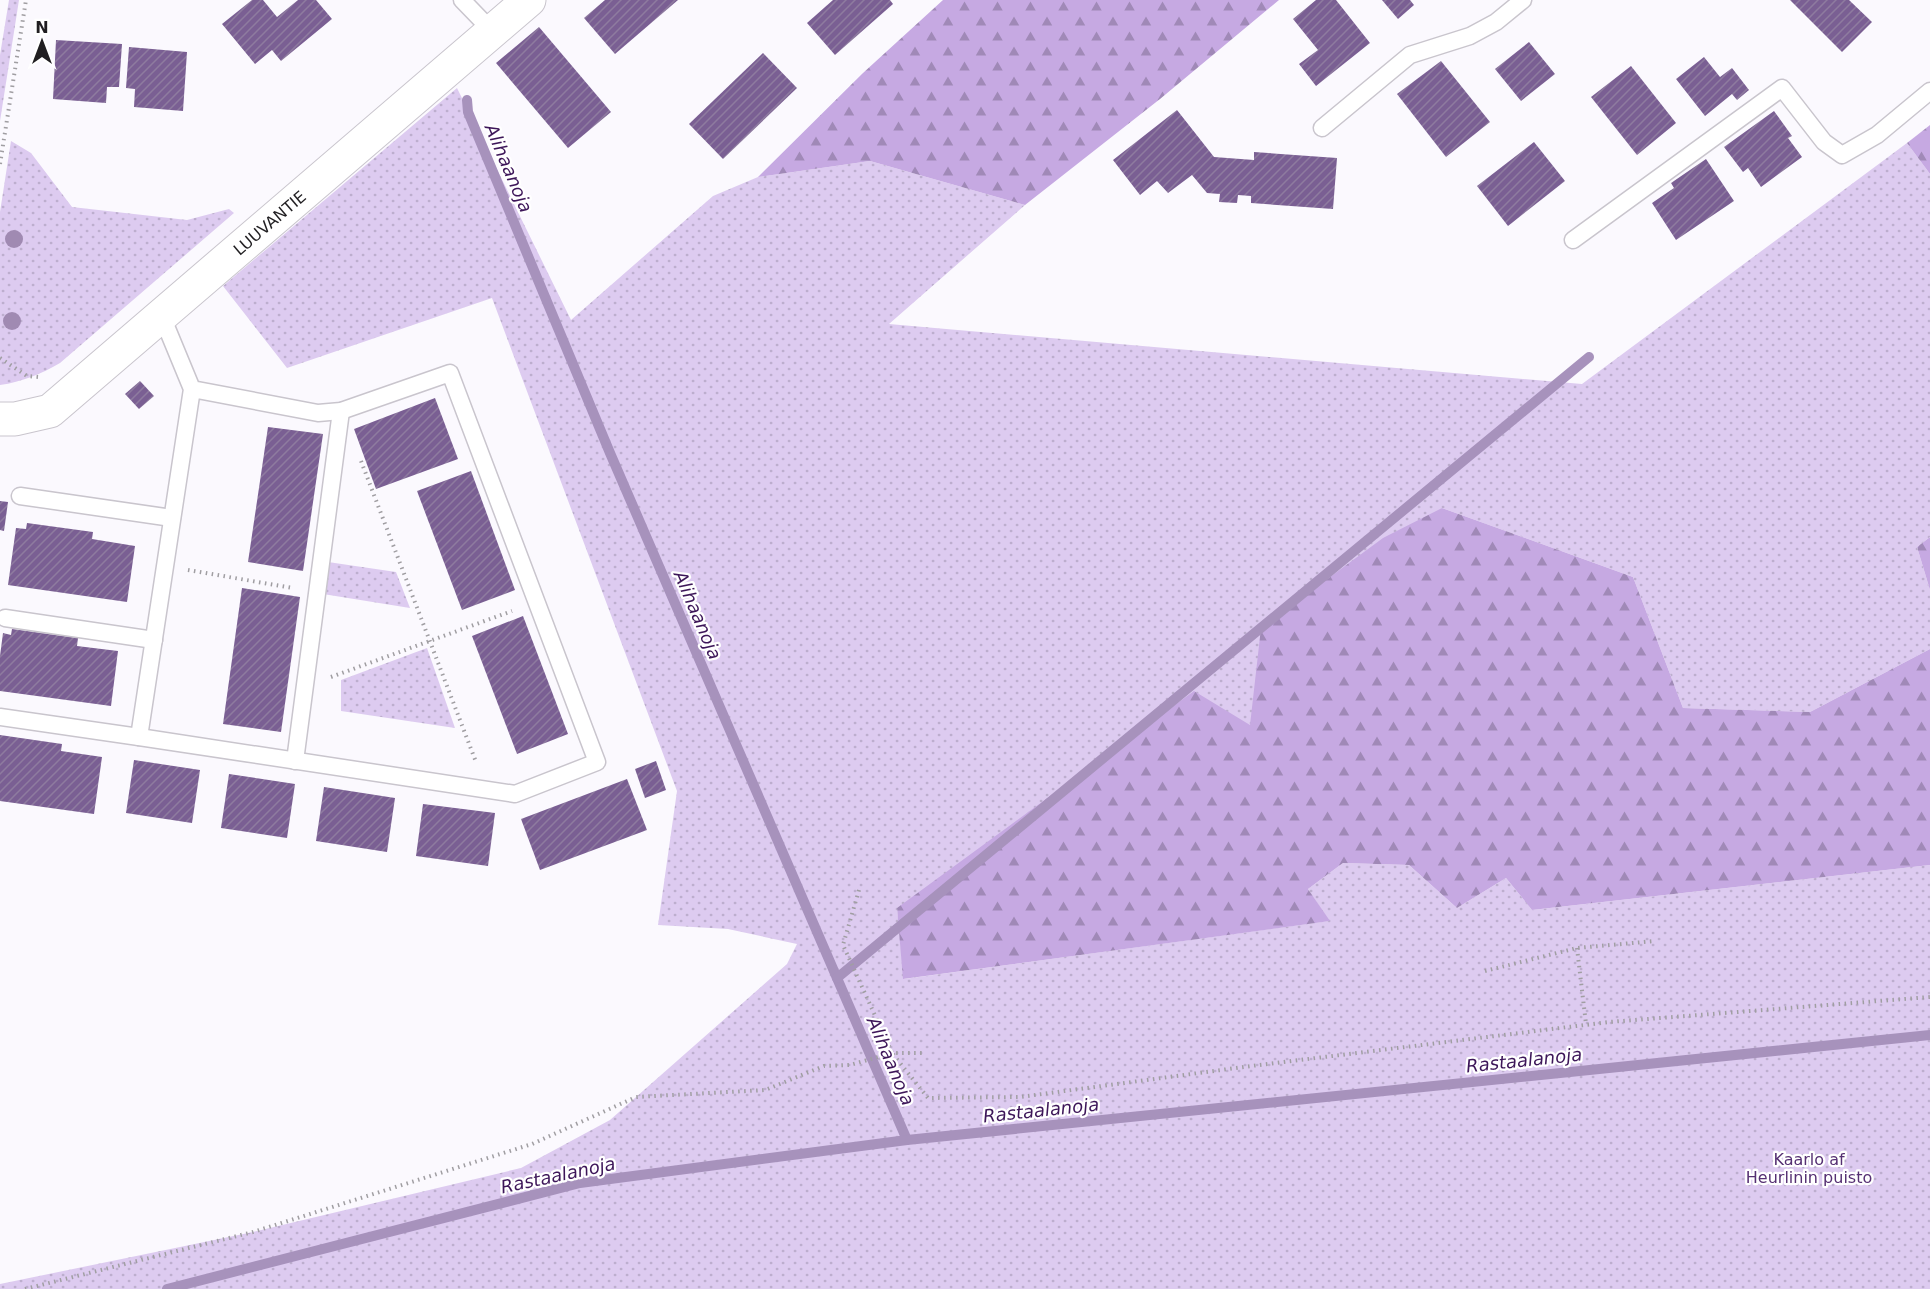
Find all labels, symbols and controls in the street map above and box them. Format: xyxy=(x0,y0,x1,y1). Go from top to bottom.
north arrow xyxy=(12,12,72,72)
text: N xyxy=(35,18,49,37)
water label: Alihaanoja xyxy=(481,120,537,215)
street label: LUUVANTIE xyxy=(229,187,309,259)
water label: Alihaanoja xyxy=(670,567,726,662)
water label: Alihaanoja xyxy=(863,1013,919,1108)
water label: Rastaalanoja xyxy=(1465,1043,1583,1077)
water label: Rastaalanoja xyxy=(982,1093,1100,1127)
park label: Kaarlo af Heurlinin puisto xyxy=(1746,1150,1872,1187)
water label: Rastaalanoja xyxy=(499,1153,617,1197)

